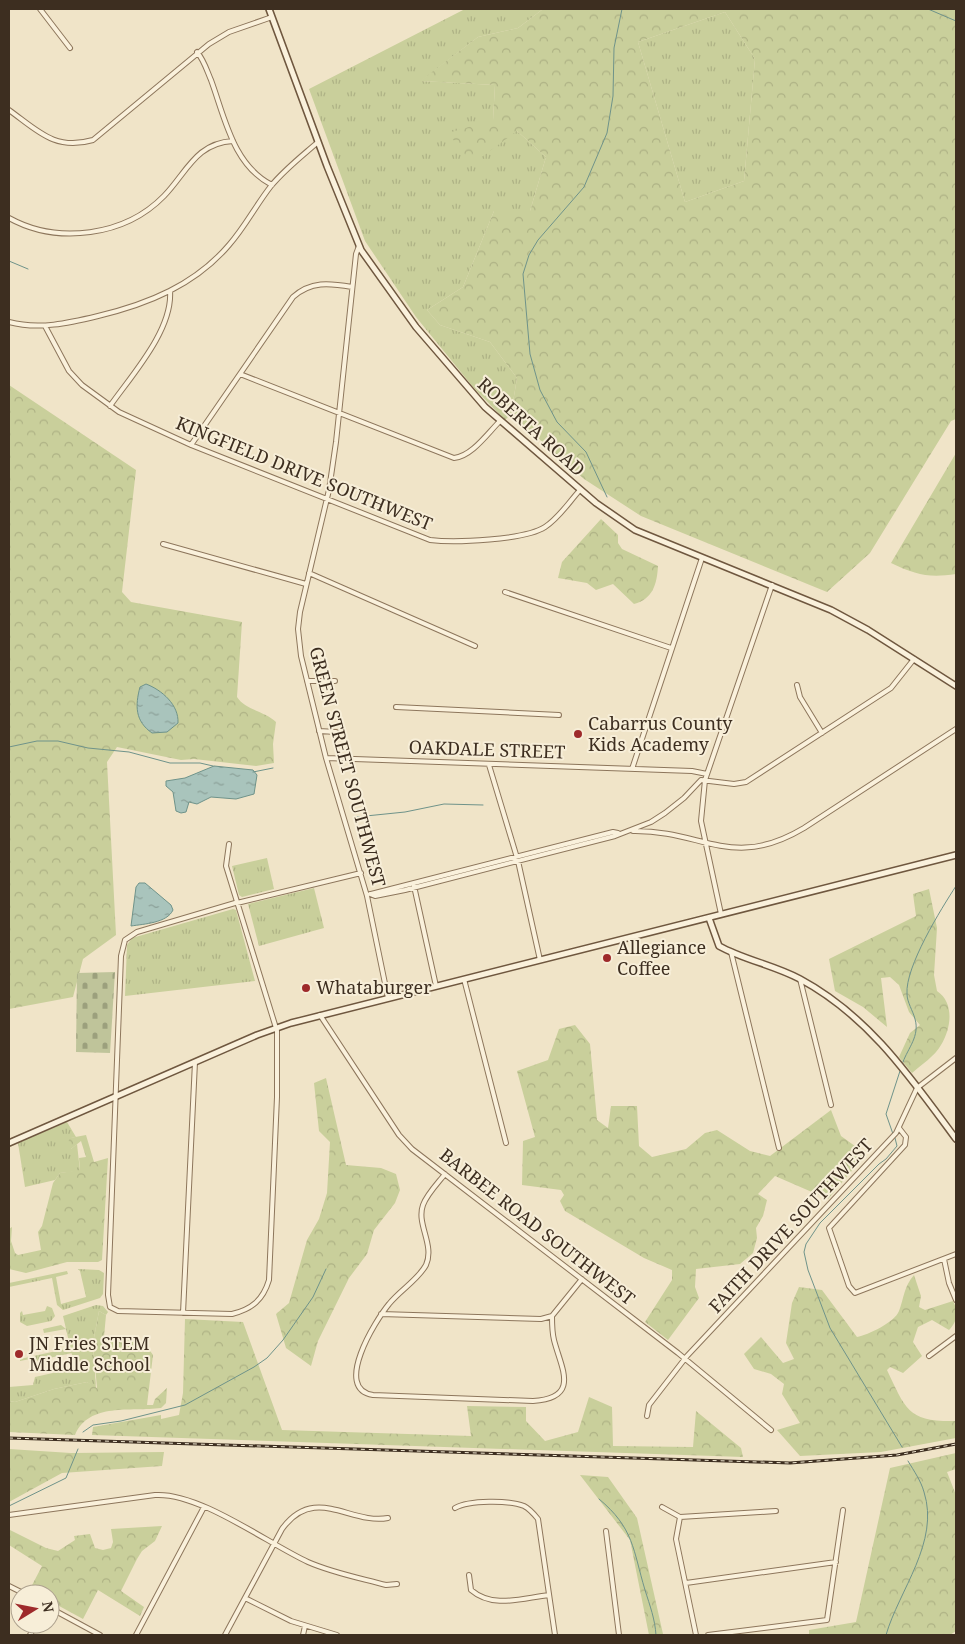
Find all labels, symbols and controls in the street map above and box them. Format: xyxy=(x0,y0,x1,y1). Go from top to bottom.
street label: ROBERTA ROAD xyxy=(473,372,591,481)
street label: KINGFIELD DRIVE SOUTHWEST xyxy=(173,411,436,536)
street label: GREEN STREET SOUTHWEST xyxy=(304,644,392,890)
place label: Cabarrus County Kids Academy xyxy=(588,711,733,756)
marker: Cabarrus County Kids Academy xyxy=(572,728,584,740)
street label: OAKDALE STREET xyxy=(408,734,566,764)
place label: Allegiance Coffee xyxy=(617,935,706,980)
marker: Allegiance Coffee xyxy=(601,952,613,964)
place label: Whataburger xyxy=(316,975,432,999)
marker: Whataburger xyxy=(300,982,312,994)
street label: FAITH DRIVE SOUTHWEST xyxy=(703,1133,878,1318)
street label: BARBEE ROAD SOUTHWEST xyxy=(435,1142,640,1310)
place label: JN Fries STEM Middle School xyxy=(28,1331,150,1376)
marker: JN Fries STEM Middle School xyxy=(13,1348,25,1360)
north arrow xyxy=(10,1584,60,1634)
text: N xyxy=(38,1600,59,1614)

